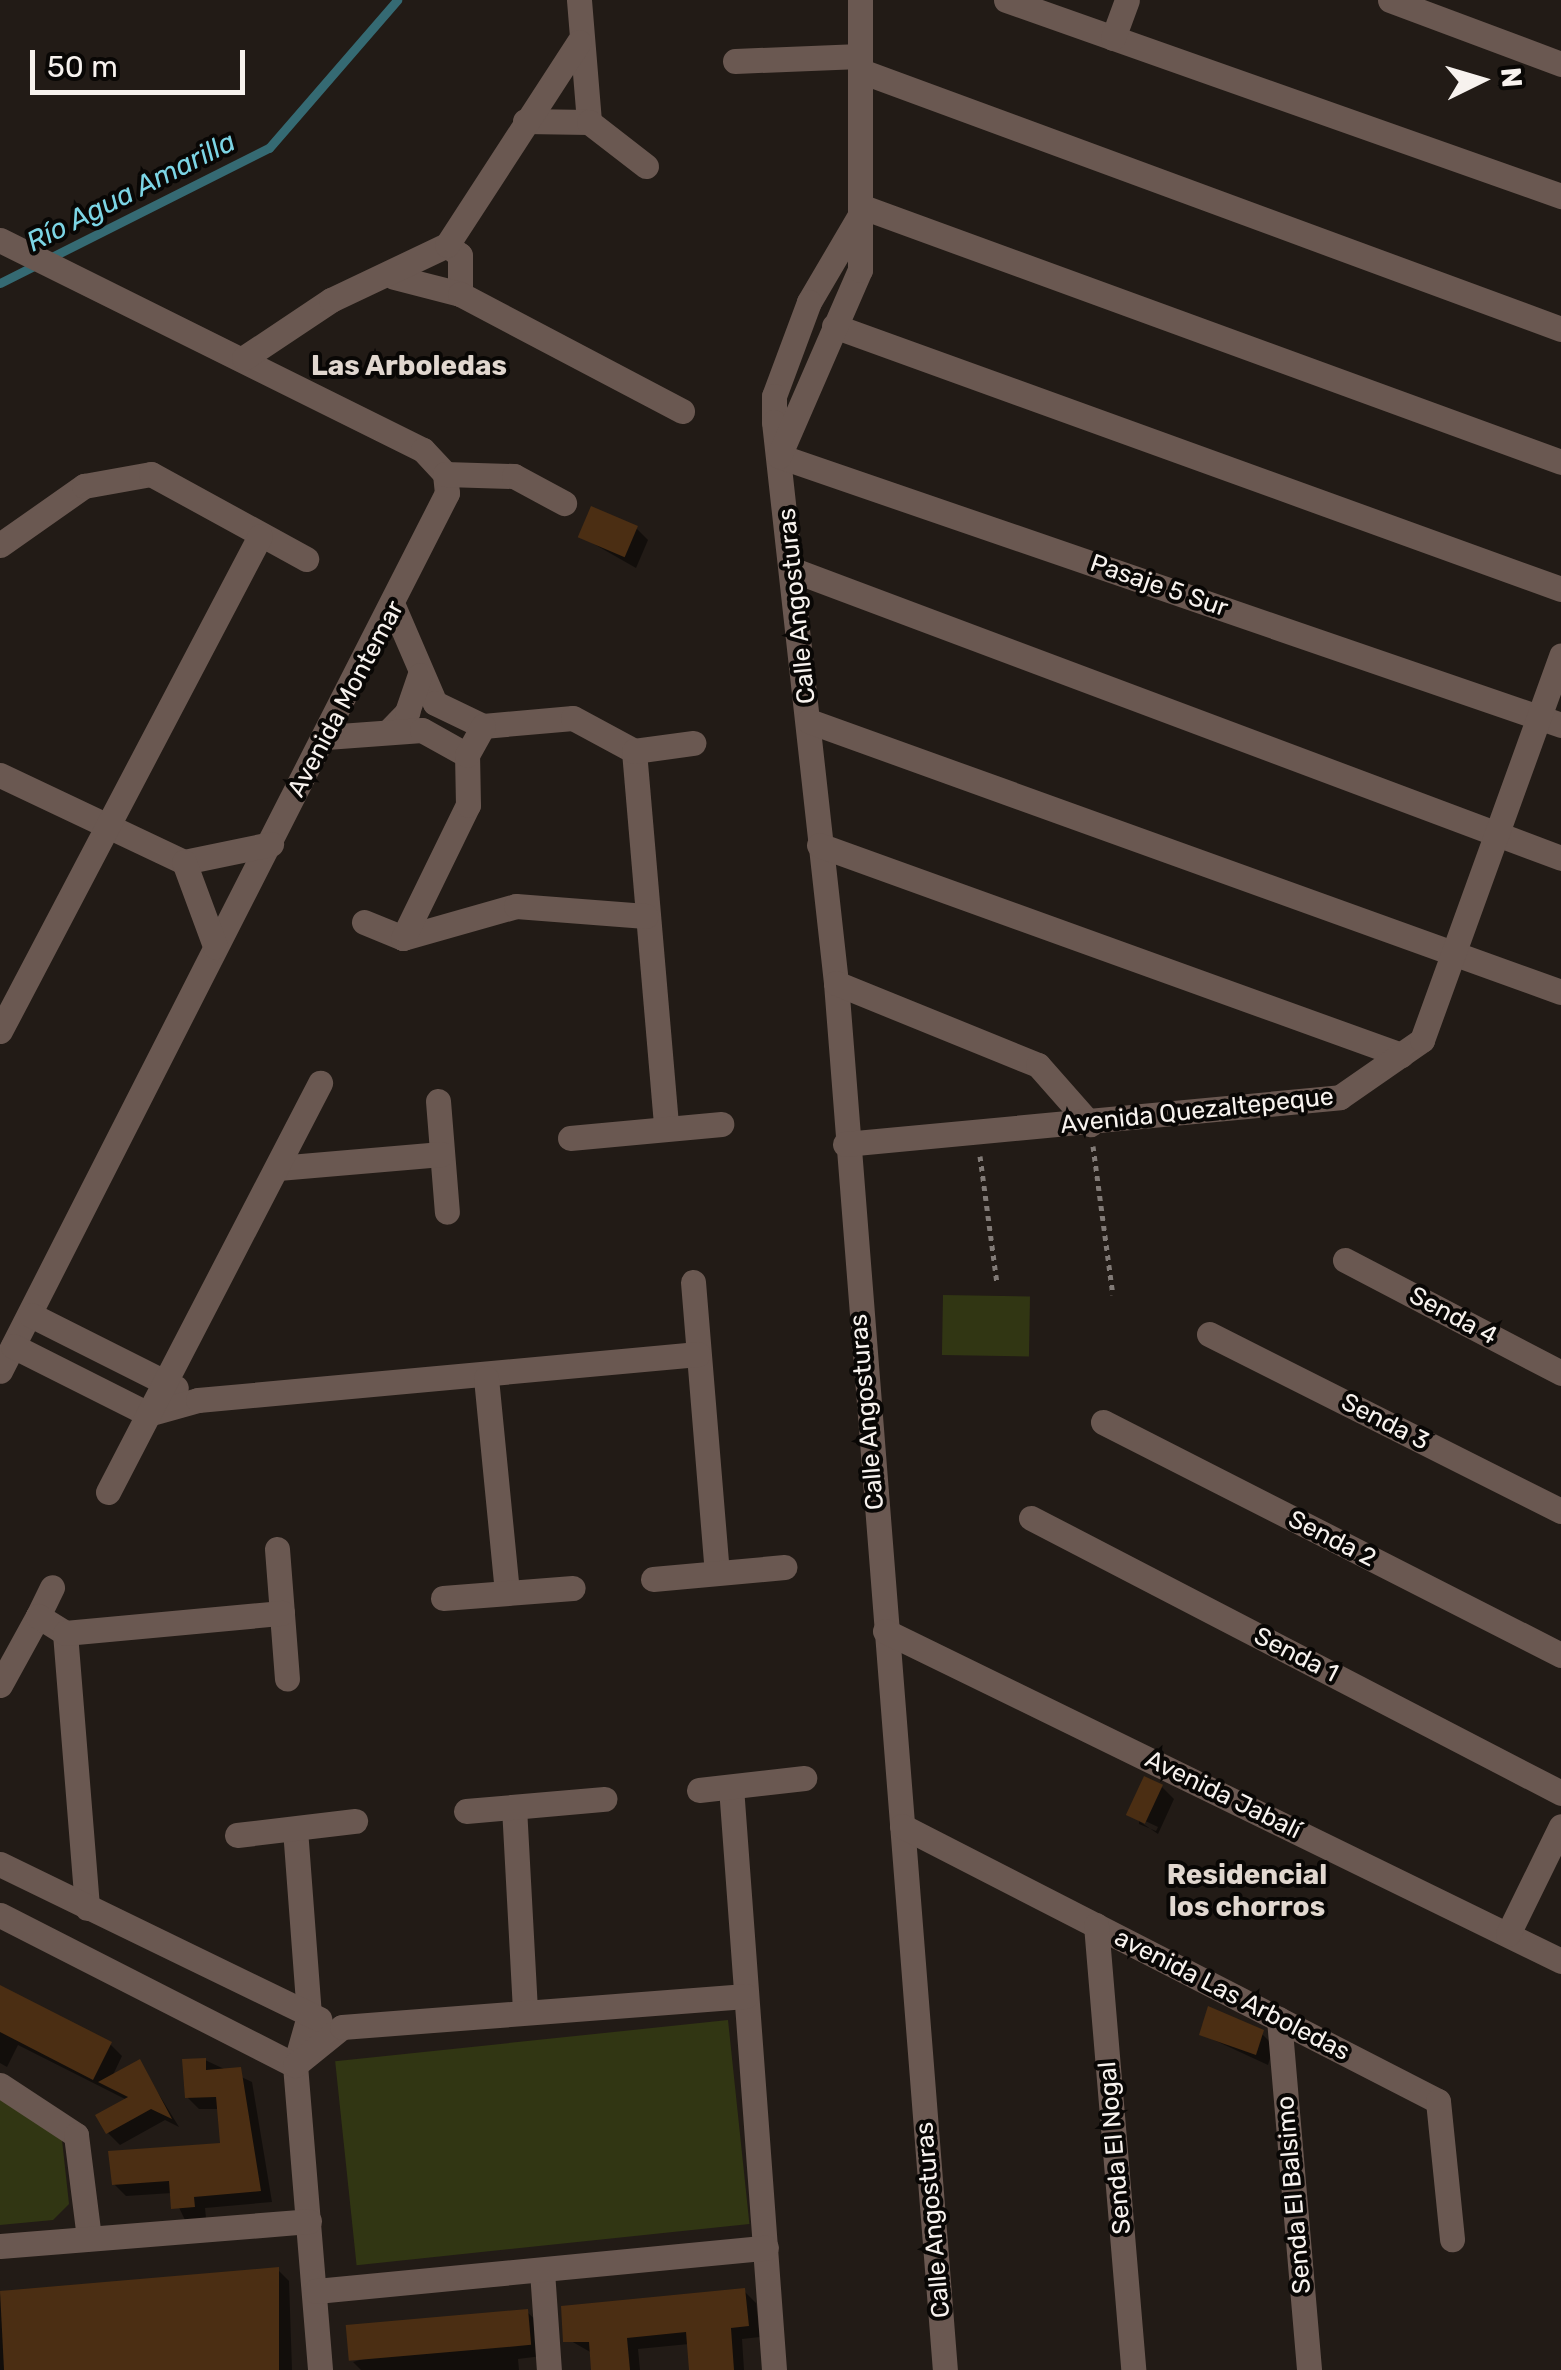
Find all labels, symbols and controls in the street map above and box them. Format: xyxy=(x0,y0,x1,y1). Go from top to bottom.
scale bar xyxy=(35,30,250,92)
north arrow xyxy=(1431,30,1531,130)
text: 50 m xyxy=(47,49,118,85)
text: N xyxy=(1494,66,1529,89)
water label: Río Agua Amarilla xyxy=(20,125,242,259)
district label: Las Arboledas xyxy=(311,349,507,383)
street label: Calle Angosturas xyxy=(772,506,822,706)
street label: Pasaje 5 Sur xyxy=(1086,548,1232,624)
street label: Avenida Montemar xyxy=(282,596,410,802)
street label: Avenida Quezaltepeque xyxy=(1059,1082,1335,1140)
street label: Senda 4 xyxy=(1404,1280,1502,1352)
street label: Calle Angosturas xyxy=(843,1312,891,1512)
street label: Senda 3 xyxy=(1336,1387,1434,1457)
street label: Senda 2 xyxy=(1283,1504,1381,1574)
street label: Senda 1 xyxy=(1249,1621,1343,1689)
street label: Avenida Jabalí xyxy=(1140,1744,1306,1846)
district label: Residencial los chorros xyxy=(1167,1858,1327,1924)
street label: avenida Las Arboledas xyxy=(1109,1922,1355,2068)
street label: Senda El Nogal xyxy=(1093,2060,1137,2236)
street label: Senda El Balsimo xyxy=(1270,2095,1318,2295)
street label: Calle Angosturas xyxy=(909,2120,957,2320)

